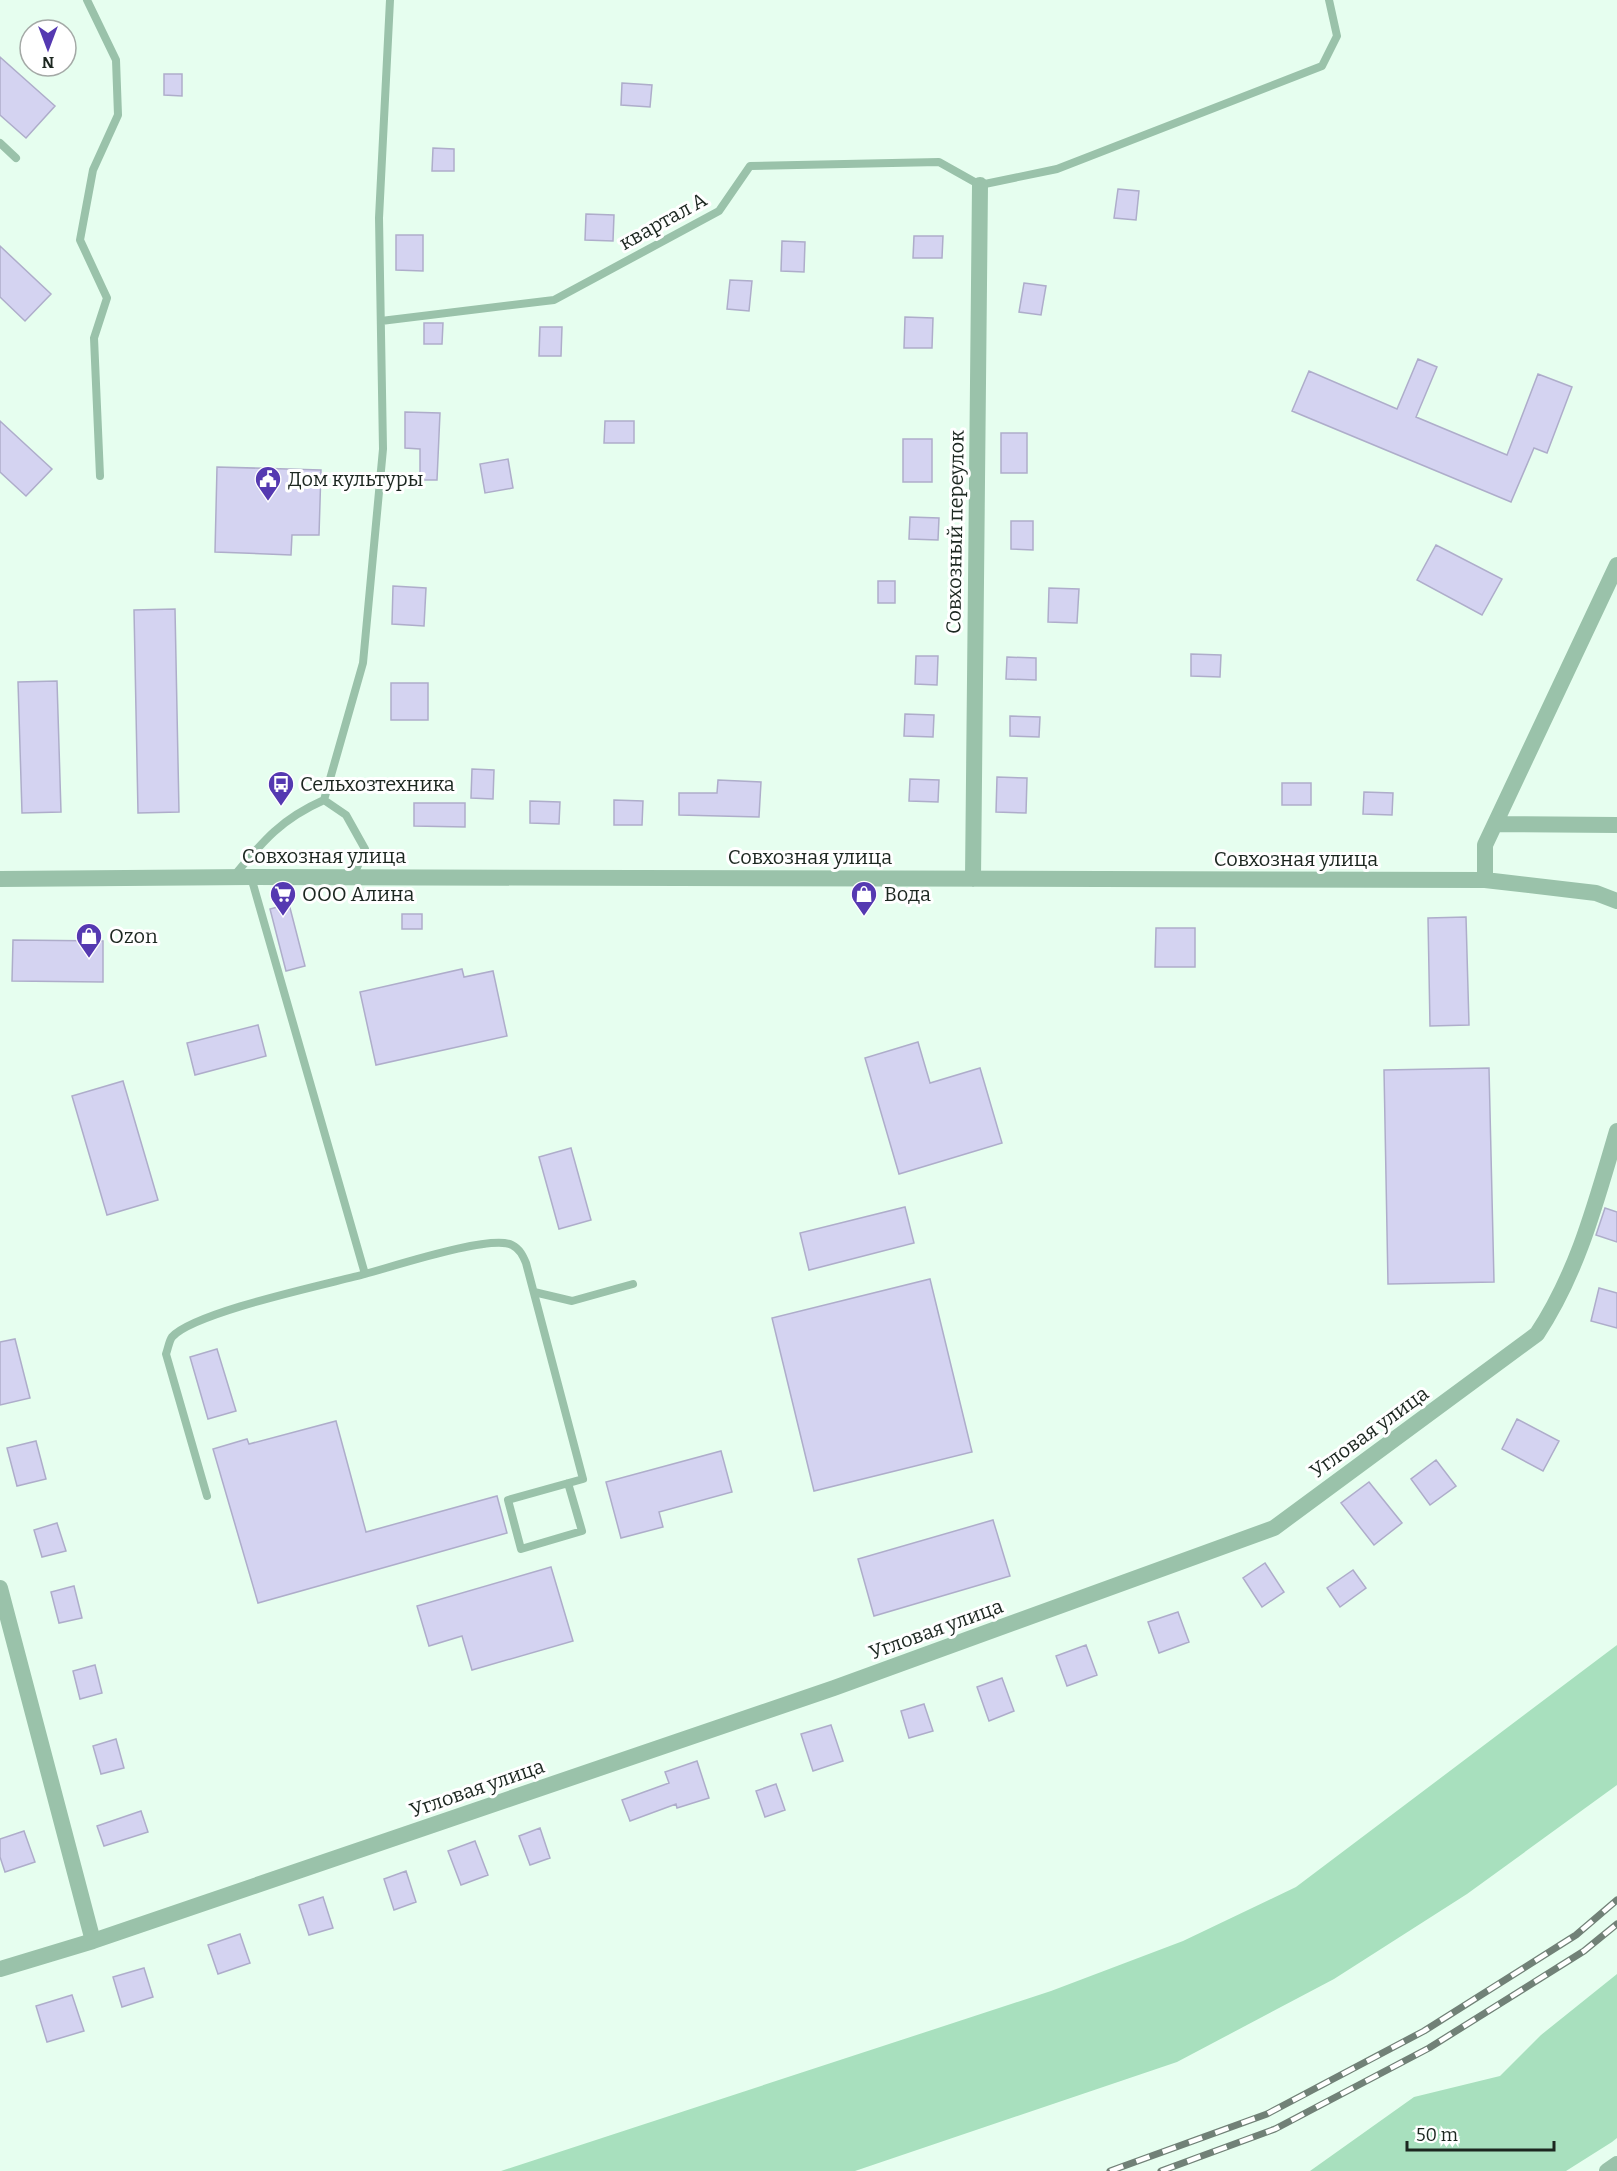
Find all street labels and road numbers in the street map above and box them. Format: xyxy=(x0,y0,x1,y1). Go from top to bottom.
street label: квартал А xyxy=(615,187,712,255)
street label: Совхозный переулок xyxy=(941,430,969,634)
street label: Совхозная улица xyxy=(242,844,406,868)
street label: Совхозная улица xyxy=(728,845,892,869)
street label: Совхозная улица xyxy=(1214,847,1378,871)
street label: Угловая улица xyxy=(1305,1381,1433,1483)
street label: Угловая улица xyxy=(866,1594,1006,1664)
street label: Угловая улица xyxy=(407,1754,547,1822)

